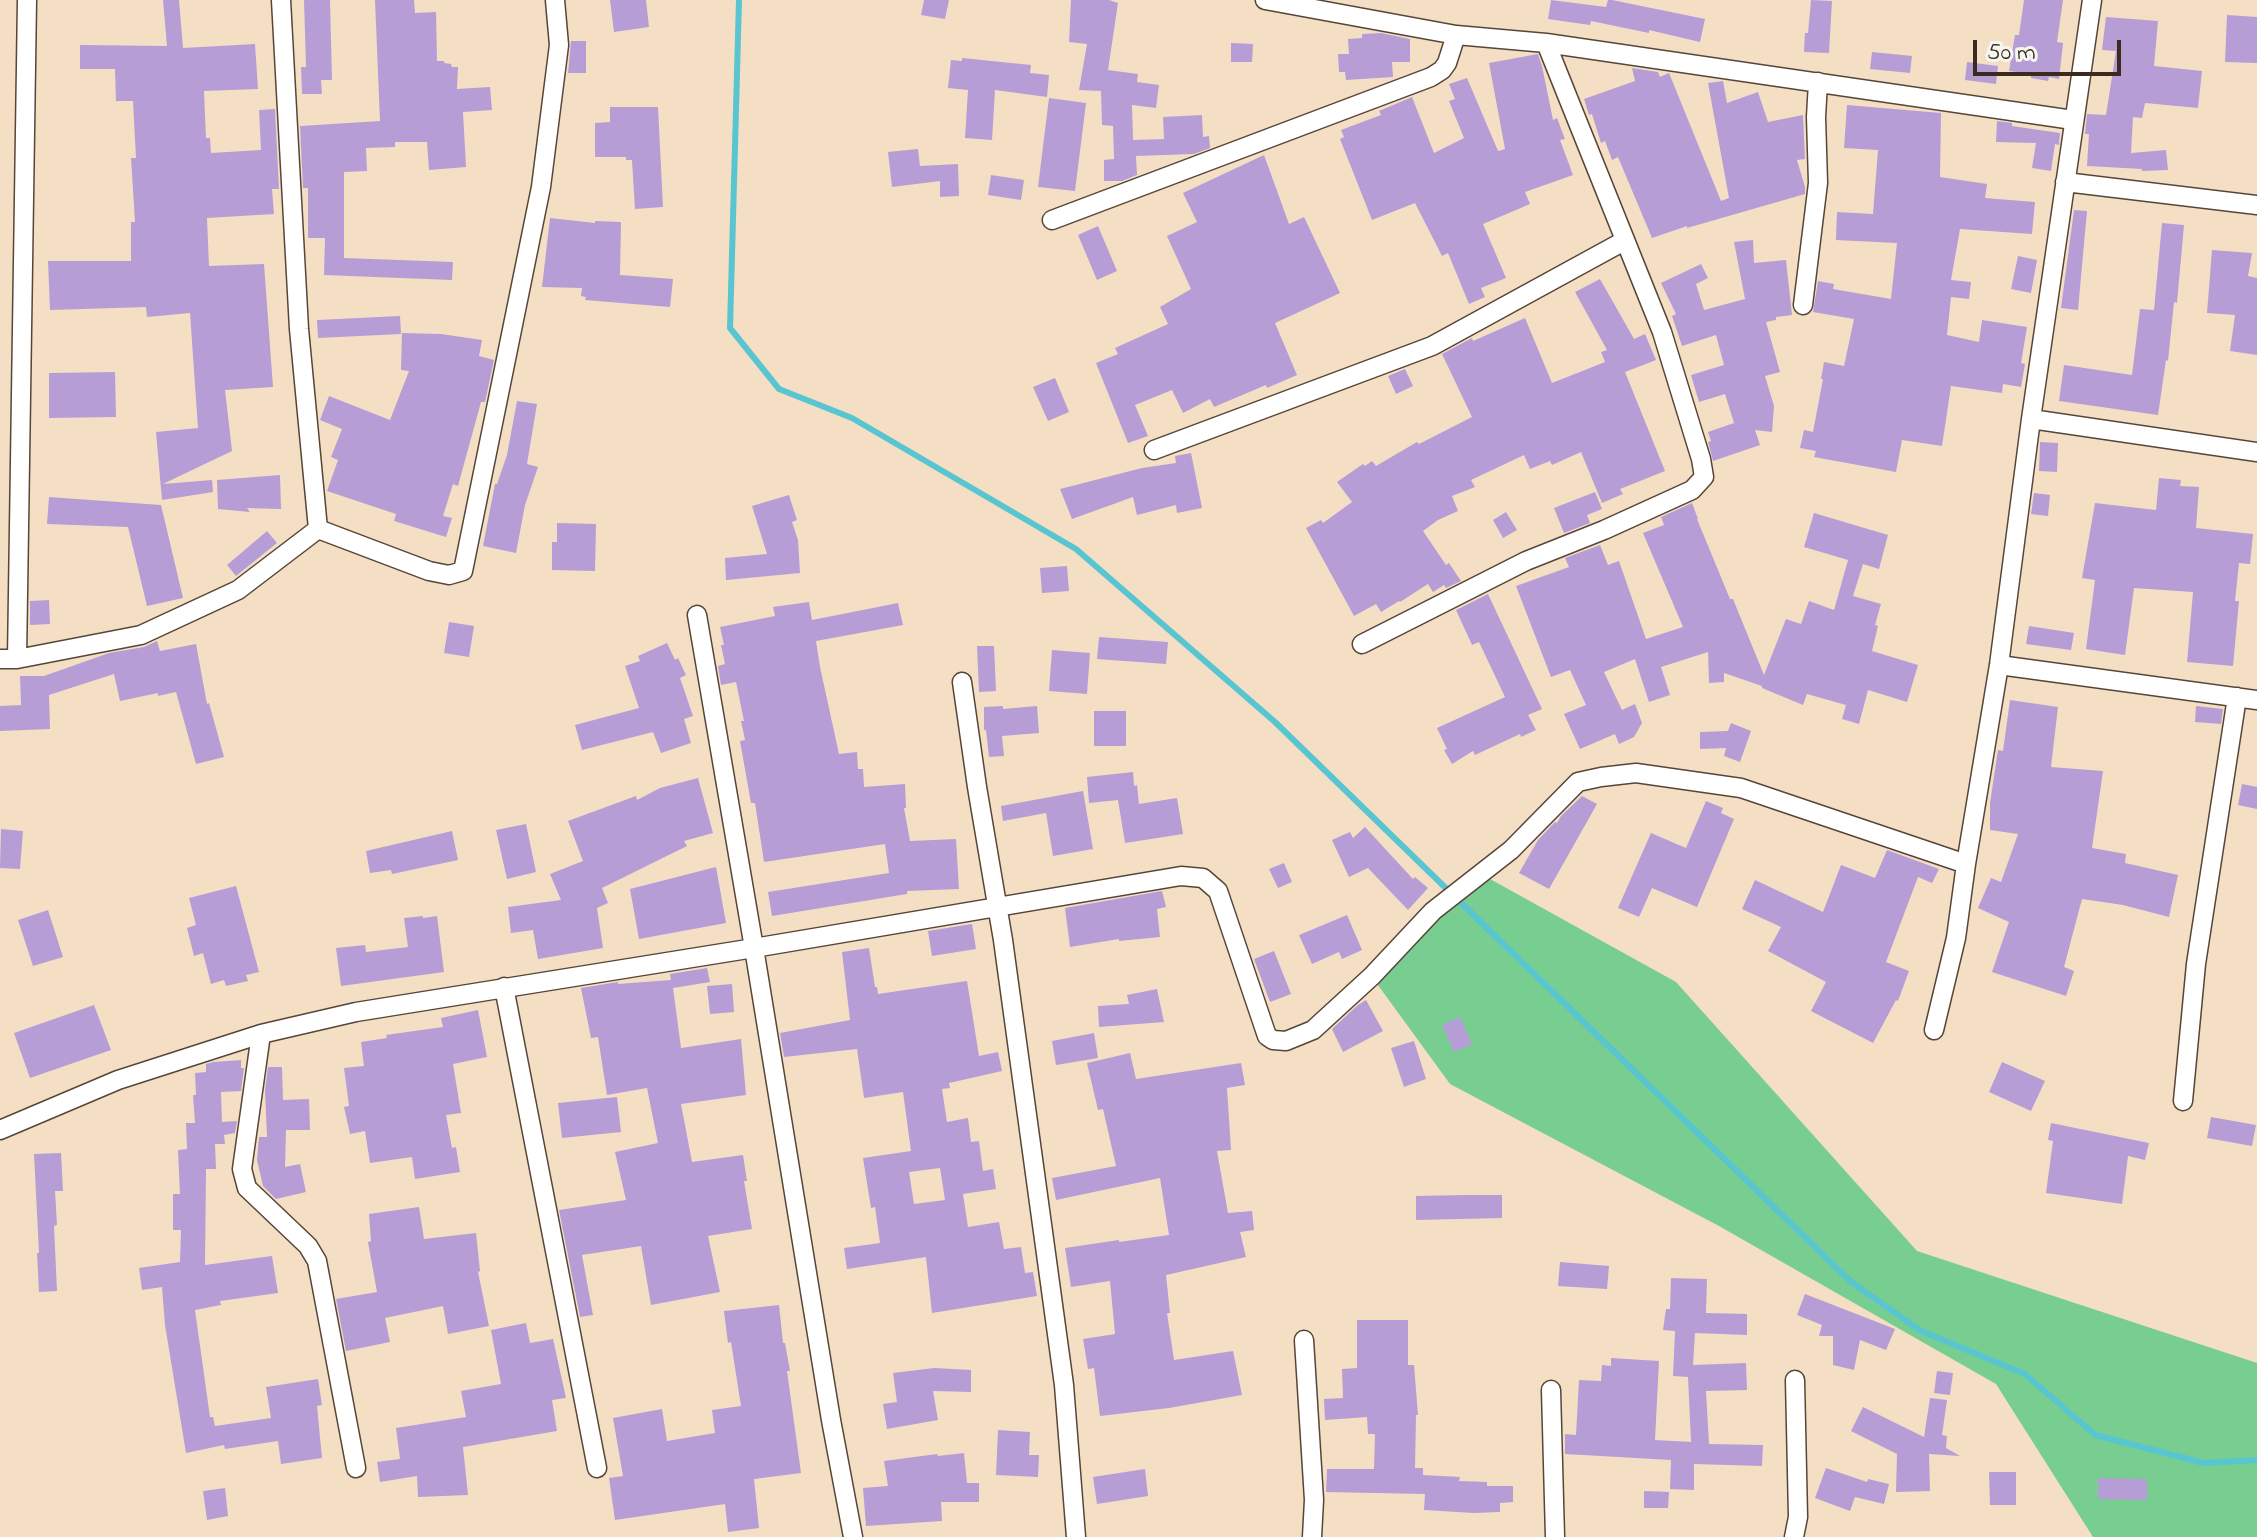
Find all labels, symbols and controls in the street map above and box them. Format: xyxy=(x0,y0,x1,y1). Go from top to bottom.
scale bar xyxy=(1977,24,2125,74)
text: 50 m xyxy=(1987,36,2036,71)

